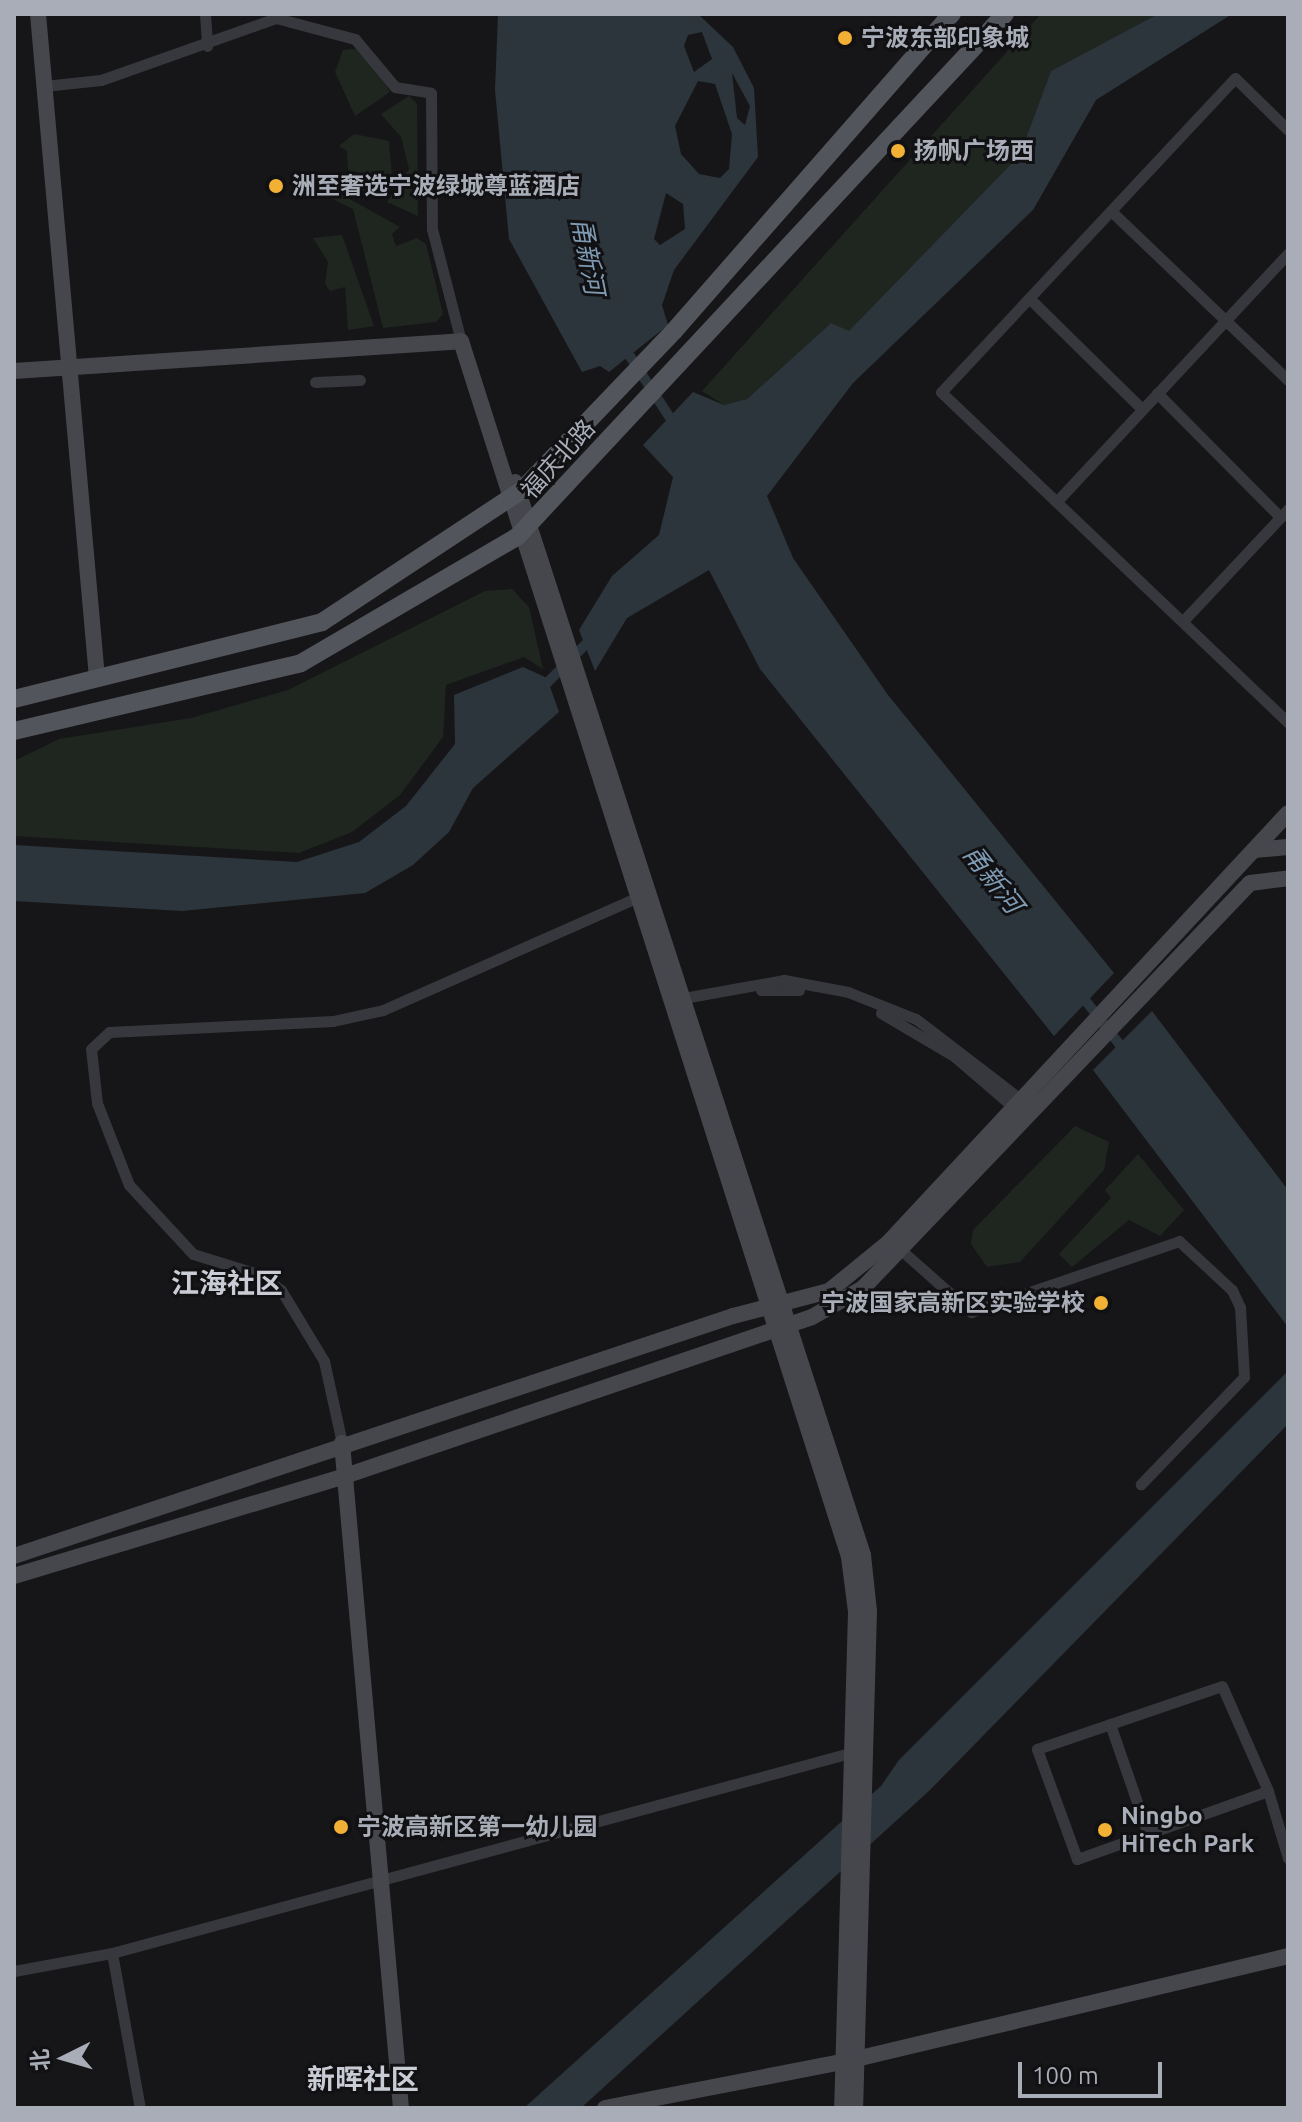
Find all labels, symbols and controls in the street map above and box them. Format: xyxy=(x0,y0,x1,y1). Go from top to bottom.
place label: 宁波东部印象城 xyxy=(861,24,1029,52)
marker: 宁波东部印象城 xyxy=(836,29,854,47)
place label: 扬帆广场西 xyxy=(914,137,1034,165)
marker: 扬帆广场西 xyxy=(889,142,907,160)
place label: 洲至奢选宁波绿城尊蓝酒店 xyxy=(292,172,580,200)
marker: 洲至奢选宁波绿城尊蓝酒店 xyxy=(267,177,285,195)
water label: 甬新河 xyxy=(565,215,611,297)
street label: 福庆北路 xyxy=(515,414,601,504)
water label: 甬新河 xyxy=(957,839,1029,919)
district label: 江海社区 xyxy=(171,1266,283,1300)
place label: 宁波国家高新区实验学校 xyxy=(821,1289,1085,1317)
marker: 宁波国家高新区实验学校 xyxy=(1092,1294,1110,1312)
place label: Ningbo HiTech Park xyxy=(1121,1802,1254,1858)
place label: 宁波高新区第一幼儿园 xyxy=(357,1813,597,1841)
marker: 宁波高新区第一幼儿园 xyxy=(332,1818,350,1836)
marker: Ningbo HiTech Park xyxy=(1096,1821,1114,1839)
north arrow xyxy=(24,2018,104,2098)
scale bar xyxy=(1022,2046,1166,2096)
text: 北 xyxy=(26,2048,53,2072)
district label: 新晖社区 xyxy=(307,2062,419,2096)
text: 100 m xyxy=(1032,2062,1099,2089)

